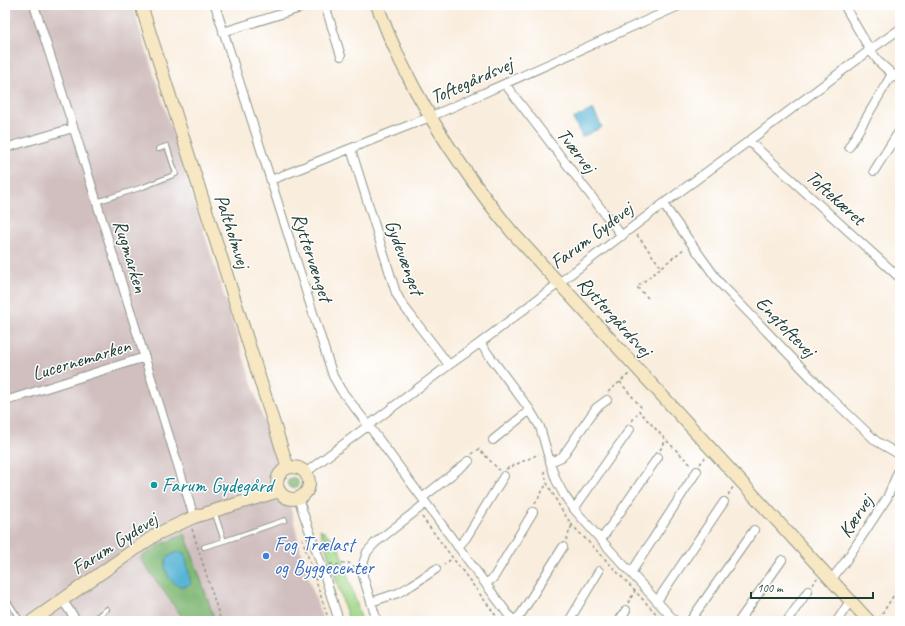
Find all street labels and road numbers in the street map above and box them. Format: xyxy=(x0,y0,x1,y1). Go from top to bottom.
street label: Toftegårdsvej xyxy=(426,50,519,110)
street label: Tværvej xyxy=(551,123,603,179)
street label: Toftekæret xyxy=(801,164,872,232)
street label: Paltholmvej xyxy=(209,191,257,273)
street label: Farum Gydevej xyxy=(545,195,639,275)
street label: Ryttervænget xyxy=(286,210,340,308)
street label: Gydevænget xyxy=(379,216,431,301)
street label: Rugmarken xyxy=(108,217,154,297)
street label: Ryttergårdsvej xyxy=(572,271,659,364)
street label: Engtoftevej xyxy=(750,290,823,364)
street label: Lucernemarken xyxy=(29,332,134,386)
street label: Kærvej xyxy=(832,489,879,542)
street label: Farum Gydevej xyxy=(67,505,163,580)

